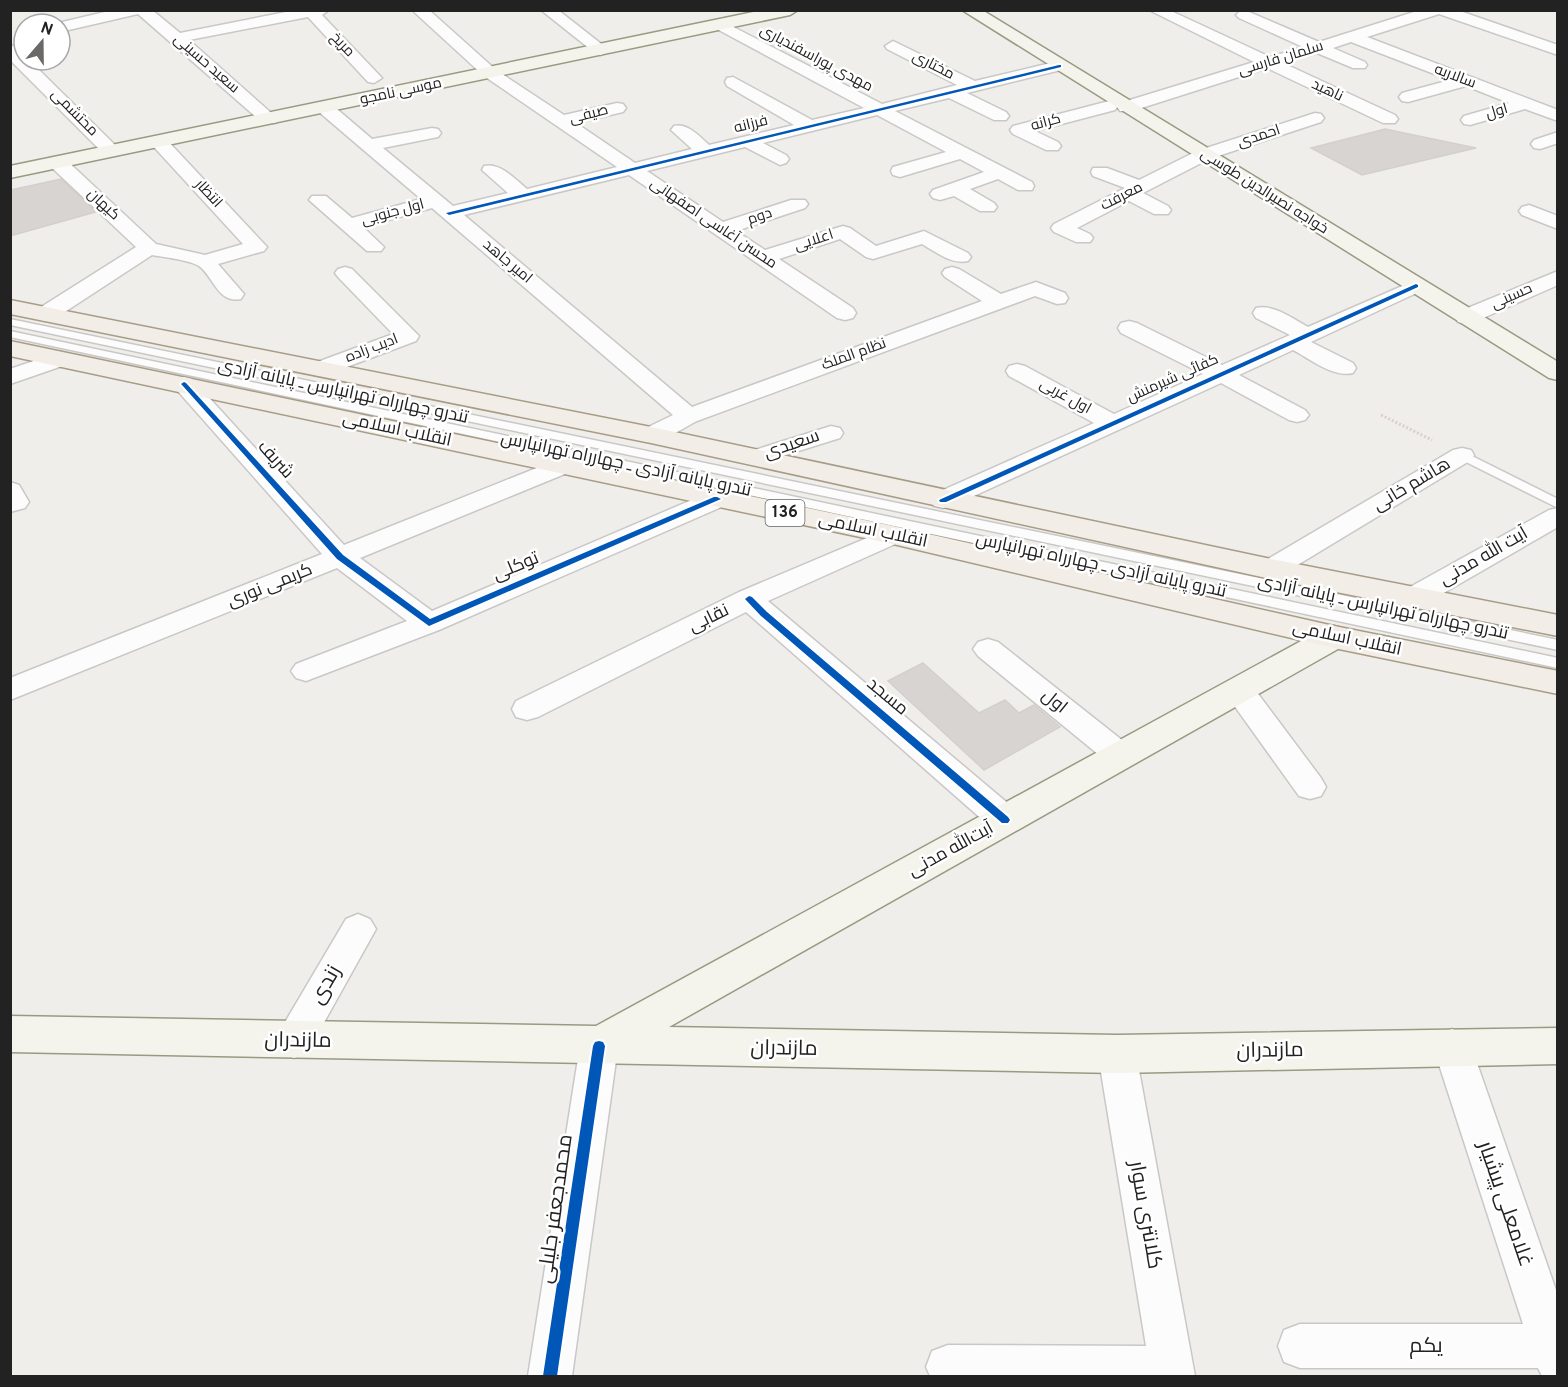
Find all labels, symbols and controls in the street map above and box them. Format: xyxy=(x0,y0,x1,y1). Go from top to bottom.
north arrow xyxy=(12,12,72,72)
text: N xyxy=(38,18,55,41)
street label: مهدی پوراسفندیاری xyxy=(756,21,876,97)
street label: مریخ xyxy=(326,28,358,62)
street label: سعید حسینی xyxy=(169,30,243,98)
street label: سلمان فارسی xyxy=(1236,37,1326,81)
street label: مختاری xyxy=(909,47,957,85)
street label: سالاریه xyxy=(1431,60,1479,94)
street label: موسی نامجو xyxy=(358,74,444,110)
street label: ناهید xyxy=(1308,75,1346,107)
street label: محتشمی xyxy=(46,85,102,141)
street label: اول xyxy=(1484,100,1510,124)
street label: صیفی xyxy=(568,101,610,129)
street label: کرانه xyxy=(1029,110,1063,136)
street label: فرزانه xyxy=(732,112,770,138)
street label: احمدی xyxy=(1235,121,1283,153)
street label: خواجه نصیرالدین طوسی xyxy=(1197,145,1331,239)
street label: محسن آغاسی اصفهانی xyxy=(646,174,780,274)
street label: انتظار xyxy=(189,175,226,212)
street label: معرفت xyxy=(1098,178,1146,216)
street label: کیهان xyxy=(83,185,123,225)
street label: اول جنوبی xyxy=(359,195,427,231)
street label: دوم xyxy=(745,204,775,230)
street label: اعلایی xyxy=(792,226,836,256)
street label: امیر جاهد xyxy=(478,236,536,288)
street label: حسینی xyxy=(1488,280,1536,314)
street label: ادیب زاده xyxy=(343,330,401,368)
street label: نظام الملک xyxy=(819,334,889,376)
street label: کفائی شیرمنش xyxy=(1124,350,1222,408)
street label: تندرو چهارراه تهرانپارس ـ پایانه آزادی xyxy=(216,354,471,430)
street label: اول غربی xyxy=(1036,375,1094,419)
street label: انقلاب اسلامی xyxy=(340,407,454,453)
street label: سعیدی xyxy=(761,425,823,465)
street label: تندرو پایانه آزادی ـ چهارراه تهرانپارس xyxy=(499,427,754,503)
street label: شریف xyxy=(252,436,298,484)
street label: هاشم خانی xyxy=(1369,453,1455,517)
road number: 136 xyxy=(766,500,804,526)
street label: انقلاب اسلامی xyxy=(816,508,930,554)
street label: آیت الله مدنی xyxy=(1435,521,1533,592)
street label: تندرو پایانه آزادی ـ چهارراه تهرانپارس xyxy=(974,528,1229,604)
street label: توکلی xyxy=(489,547,543,587)
street label: کریمی نوری xyxy=(224,559,316,613)
street label: تندرو چهارراه تهرانپارس ـ پایانه آزادی xyxy=(1256,570,1511,646)
street label: نقابی xyxy=(685,599,733,639)
street label: انقلاب اسلامی xyxy=(1290,616,1404,662)
street label: مسجد xyxy=(861,673,913,721)
street label: اول xyxy=(1036,685,1072,719)
street label: آیت‌الله مدنی xyxy=(903,815,998,883)
street label: زندی xyxy=(304,960,348,1010)
street label: مازندران xyxy=(264,1027,332,1055)
street label: مازندران xyxy=(750,1035,818,1063)
street label: مازندران xyxy=(1236,1037,1304,1065)
street label: محمدجعفر جلیلی xyxy=(532,1133,580,1285)
street label: غلامعلی پیشیار xyxy=(1471,1137,1539,1270)
street label: کلانتری سوار xyxy=(1122,1158,1168,1271)
street label: یکم xyxy=(1409,1333,1443,1360)

